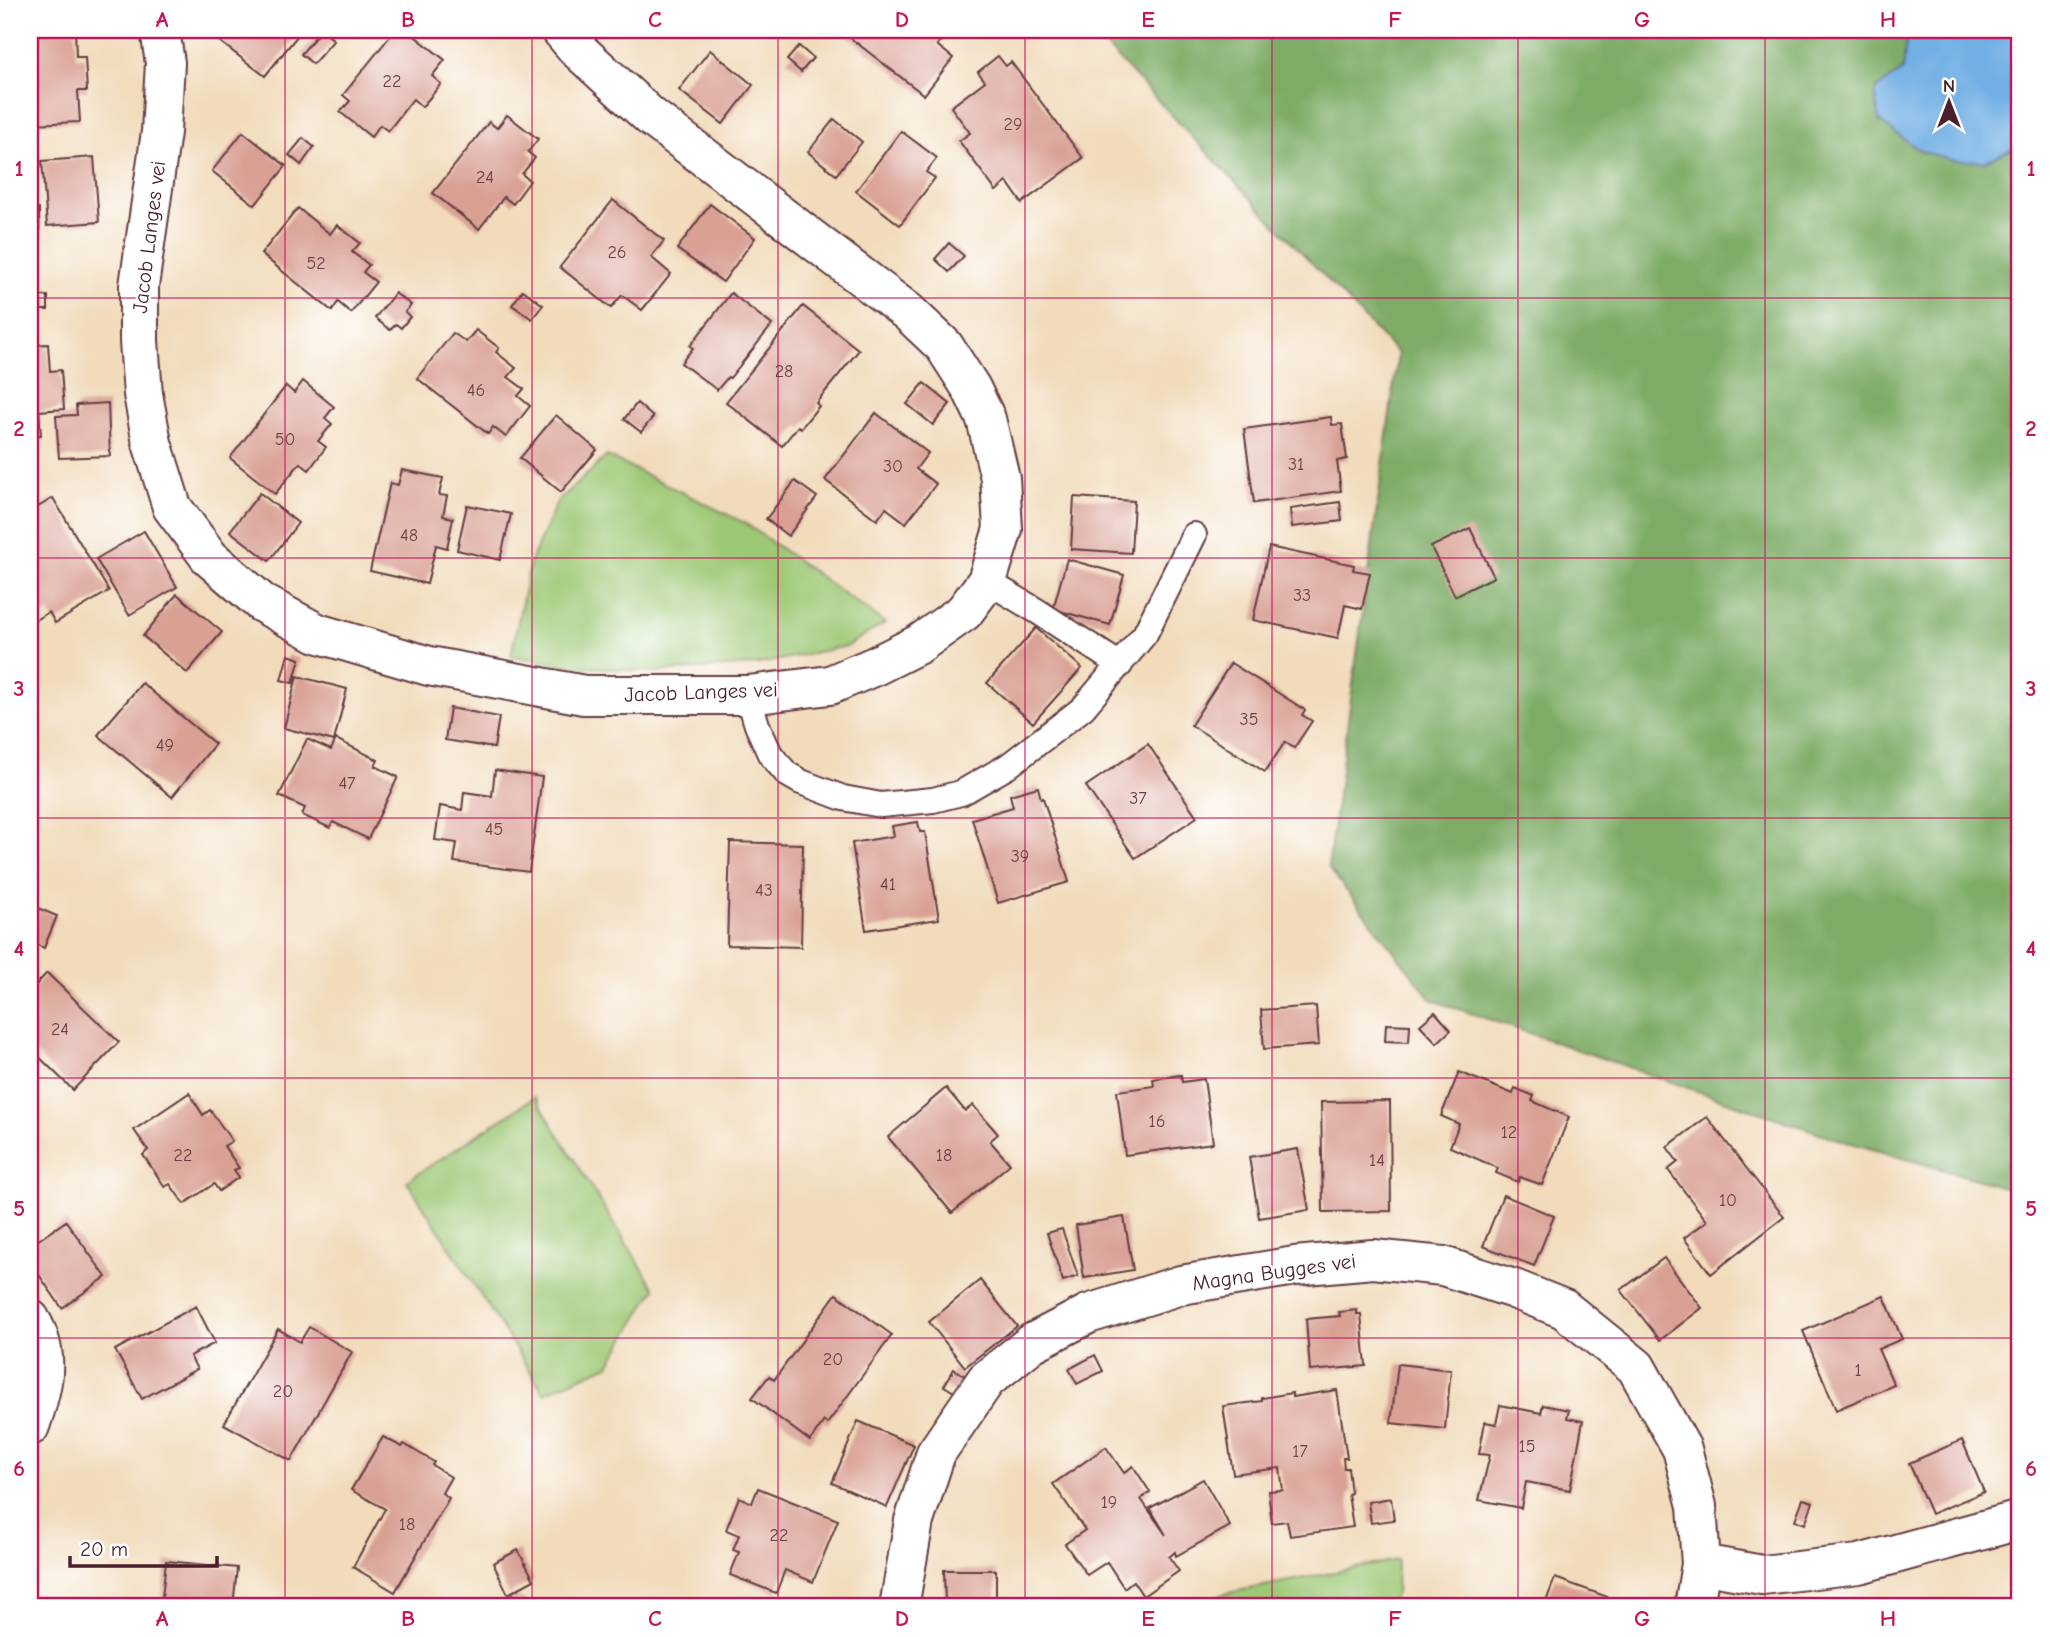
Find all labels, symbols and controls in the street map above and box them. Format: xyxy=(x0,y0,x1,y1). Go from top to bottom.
text: A xyxy=(156,6,169,33)
text: B xyxy=(401,6,415,33)
text: C xyxy=(648,6,662,33)
text: D xyxy=(895,6,909,33)
text: E xyxy=(1141,6,1155,33)
text: F xyxy=(1388,6,1402,33)
text: G xyxy=(1634,6,1650,33)
text: H xyxy=(1880,6,1896,33)
north arrow xyxy=(1913,66,1983,136)
house number: 22 xyxy=(383,71,401,92)
text: N xyxy=(1943,75,1955,97)
house number: 29 xyxy=(1004,114,1022,135)
text: 1 xyxy=(14,155,24,182)
text: 1 xyxy=(2026,155,2036,182)
street label: Jacob Langes vei xyxy=(128,159,170,315)
house number: 24 xyxy=(476,167,494,188)
house number: 26 xyxy=(607,242,627,263)
house number: 52 xyxy=(306,253,326,274)
house number: 28 xyxy=(775,361,793,382)
house number: 46 xyxy=(467,380,485,401)
text: 2 xyxy=(13,415,25,442)
text: 2 xyxy=(2025,415,2037,442)
house number: 50 xyxy=(275,429,295,450)
house number: 31 xyxy=(1288,454,1304,475)
house number: 30 xyxy=(883,456,903,477)
house number: 48 xyxy=(400,525,418,546)
house number: 33 xyxy=(1293,585,1311,606)
text: 3 xyxy=(13,675,25,702)
text: 3 xyxy=(2025,675,2037,702)
street label: Jacob Langes vei xyxy=(624,677,778,707)
house number: 35 xyxy=(1240,709,1258,730)
house number: 49 xyxy=(156,735,174,756)
house number: 47 xyxy=(338,773,356,794)
house number: 37 xyxy=(1129,788,1147,809)
house number: 45 xyxy=(485,819,503,840)
house number: 39 xyxy=(1011,846,1029,867)
house number: 41 xyxy=(880,874,896,895)
house number: 43 xyxy=(755,880,773,901)
text: 4 xyxy=(14,935,25,962)
text: 4 xyxy=(2026,935,2037,962)
house number: 24 xyxy=(51,1019,69,1040)
house number: 16 xyxy=(1149,1111,1165,1132)
house number: 12 xyxy=(1501,1122,1517,1143)
house number: 22 xyxy=(174,1145,192,1166)
house number: 18 xyxy=(936,1145,952,1166)
house number: 14 xyxy=(1369,1150,1385,1171)
house number: 10 xyxy=(1719,1190,1737,1211)
text: 5 xyxy=(13,1195,25,1222)
text: 5 xyxy=(2025,1195,2037,1222)
street label: Magna Bugges vei xyxy=(1191,1249,1357,1295)
house number: 20 xyxy=(823,1349,843,1370)
house number: 1 xyxy=(1854,1360,1862,1381)
house number: 20 xyxy=(273,1381,293,1402)
house number: 15 xyxy=(1519,1436,1535,1457)
house number: 17 xyxy=(1292,1441,1308,1462)
text: 6 xyxy=(13,1455,25,1482)
text: 6 xyxy=(2025,1455,2037,1482)
house number: 19 xyxy=(1101,1492,1117,1513)
house number: 18 xyxy=(399,1514,415,1535)
scale bar xyxy=(70,1525,217,1569)
house number: 22 xyxy=(770,1525,788,1546)
text: 20 m xyxy=(80,1537,128,1561)
text: A xyxy=(156,1605,169,1632)
text: B xyxy=(401,1605,415,1632)
text: C xyxy=(648,1605,662,1632)
text: D xyxy=(895,1605,909,1632)
text: E xyxy=(1141,1605,1155,1632)
text: F xyxy=(1388,1605,1402,1632)
text: G xyxy=(1634,1605,1650,1632)
text: H xyxy=(1880,1605,1896,1632)

